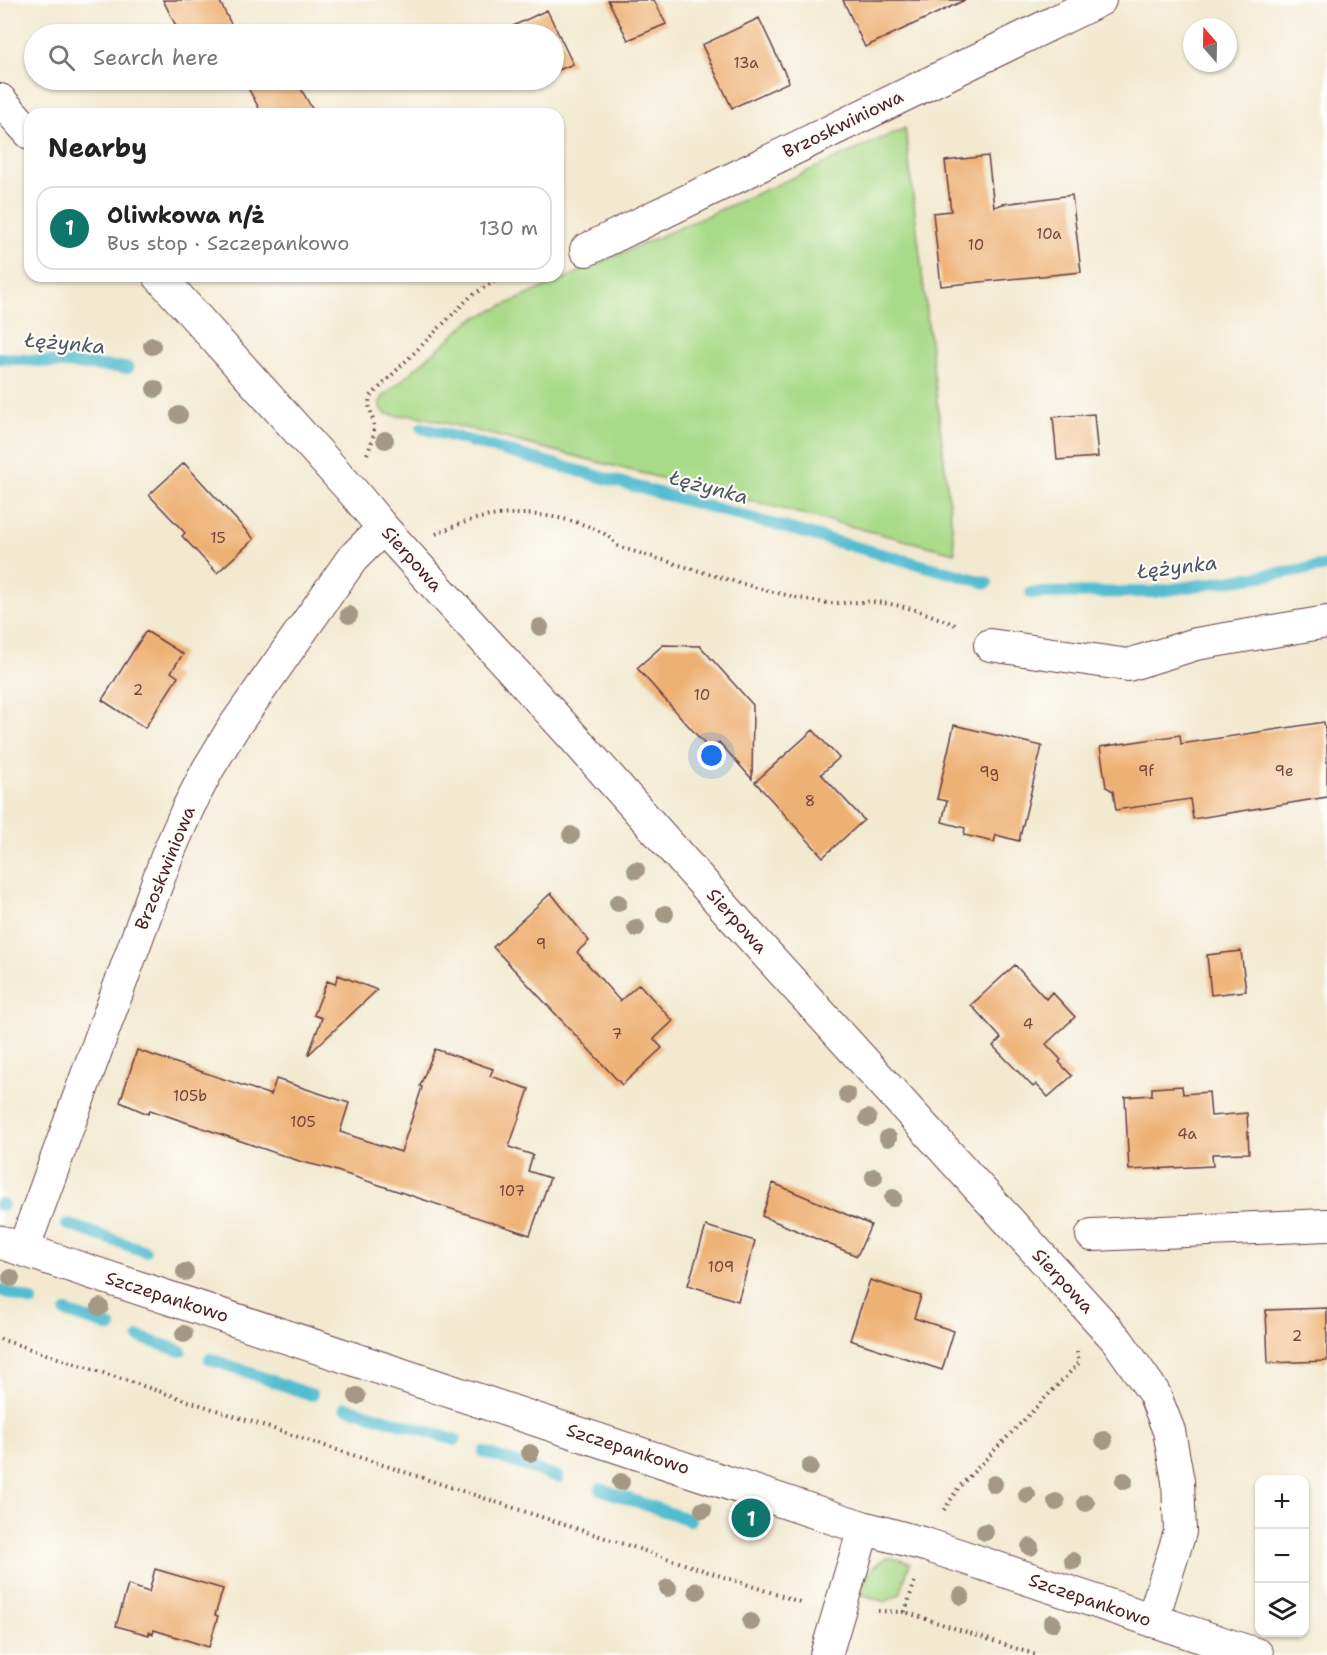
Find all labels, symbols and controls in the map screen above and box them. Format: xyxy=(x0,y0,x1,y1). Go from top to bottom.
north arrow xyxy=(1183,18,1237,72)
search box xyxy=(24,24,564,90)
icon: search xyxy=(45,41,78,74)
text: Search here xyxy=(93,43,219,72)
house number: 13a xyxy=(733,53,759,73)
street label: Brzoskwiniowa xyxy=(779,84,907,164)
text: Nearby xyxy=(48,130,147,165)
text: Oliwkowa n/ż xyxy=(107,201,265,230)
text: 1 xyxy=(65,215,74,241)
text: 130 m xyxy=(479,215,538,241)
house number: 10a xyxy=(1036,224,1062,244)
text: Bus stop · Szczepankowo xyxy=(107,230,349,256)
house number: 10 xyxy=(968,235,984,255)
water label: Łężynka xyxy=(23,326,106,359)
water label: Łężynka xyxy=(666,464,751,510)
street label: Sierpowa xyxy=(376,521,448,597)
house number: 15 xyxy=(210,528,226,548)
water label: Łężynka xyxy=(1134,549,1219,585)
house number: 2 xyxy=(133,680,143,700)
house number: 10 xyxy=(694,685,710,705)
your location xyxy=(697,741,726,770)
house number: 9f xyxy=(1138,761,1155,781)
house number: 9e xyxy=(1275,761,1294,781)
house number: 9g xyxy=(979,762,999,782)
house number: 8 xyxy=(805,791,815,811)
street label: Brzoskwiniowa xyxy=(129,803,201,933)
street label: Sierpowa xyxy=(701,883,773,959)
house number: 9 xyxy=(536,934,546,954)
house number: 4 xyxy=(1023,1014,1033,1034)
house number: 7 xyxy=(612,1024,622,1044)
house number: 105b xyxy=(173,1086,207,1106)
house number: 105 xyxy=(290,1112,316,1132)
house number: 4a xyxy=(1177,1124,1197,1144)
house number: 107 xyxy=(499,1181,525,1201)
street label: Sierpowa xyxy=(1027,1244,1099,1318)
house number: 109 xyxy=(708,1257,734,1277)
street label: Szczepankowo xyxy=(102,1266,232,1328)
house number: 2 xyxy=(1292,1326,1302,1346)
street label: Szczepankowo xyxy=(563,1418,693,1480)
map controls xyxy=(1255,1475,1309,1637)
button: + xyxy=(1255,1475,1309,1529)
pin: 1 xyxy=(732,1496,771,1540)
button: − xyxy=(1255,1529,1309,1583)
street label: Szczepankowo xyxy=(1026,1568,1154,1632)
button: layers xyxy=(1255,1583,1309,1637)

